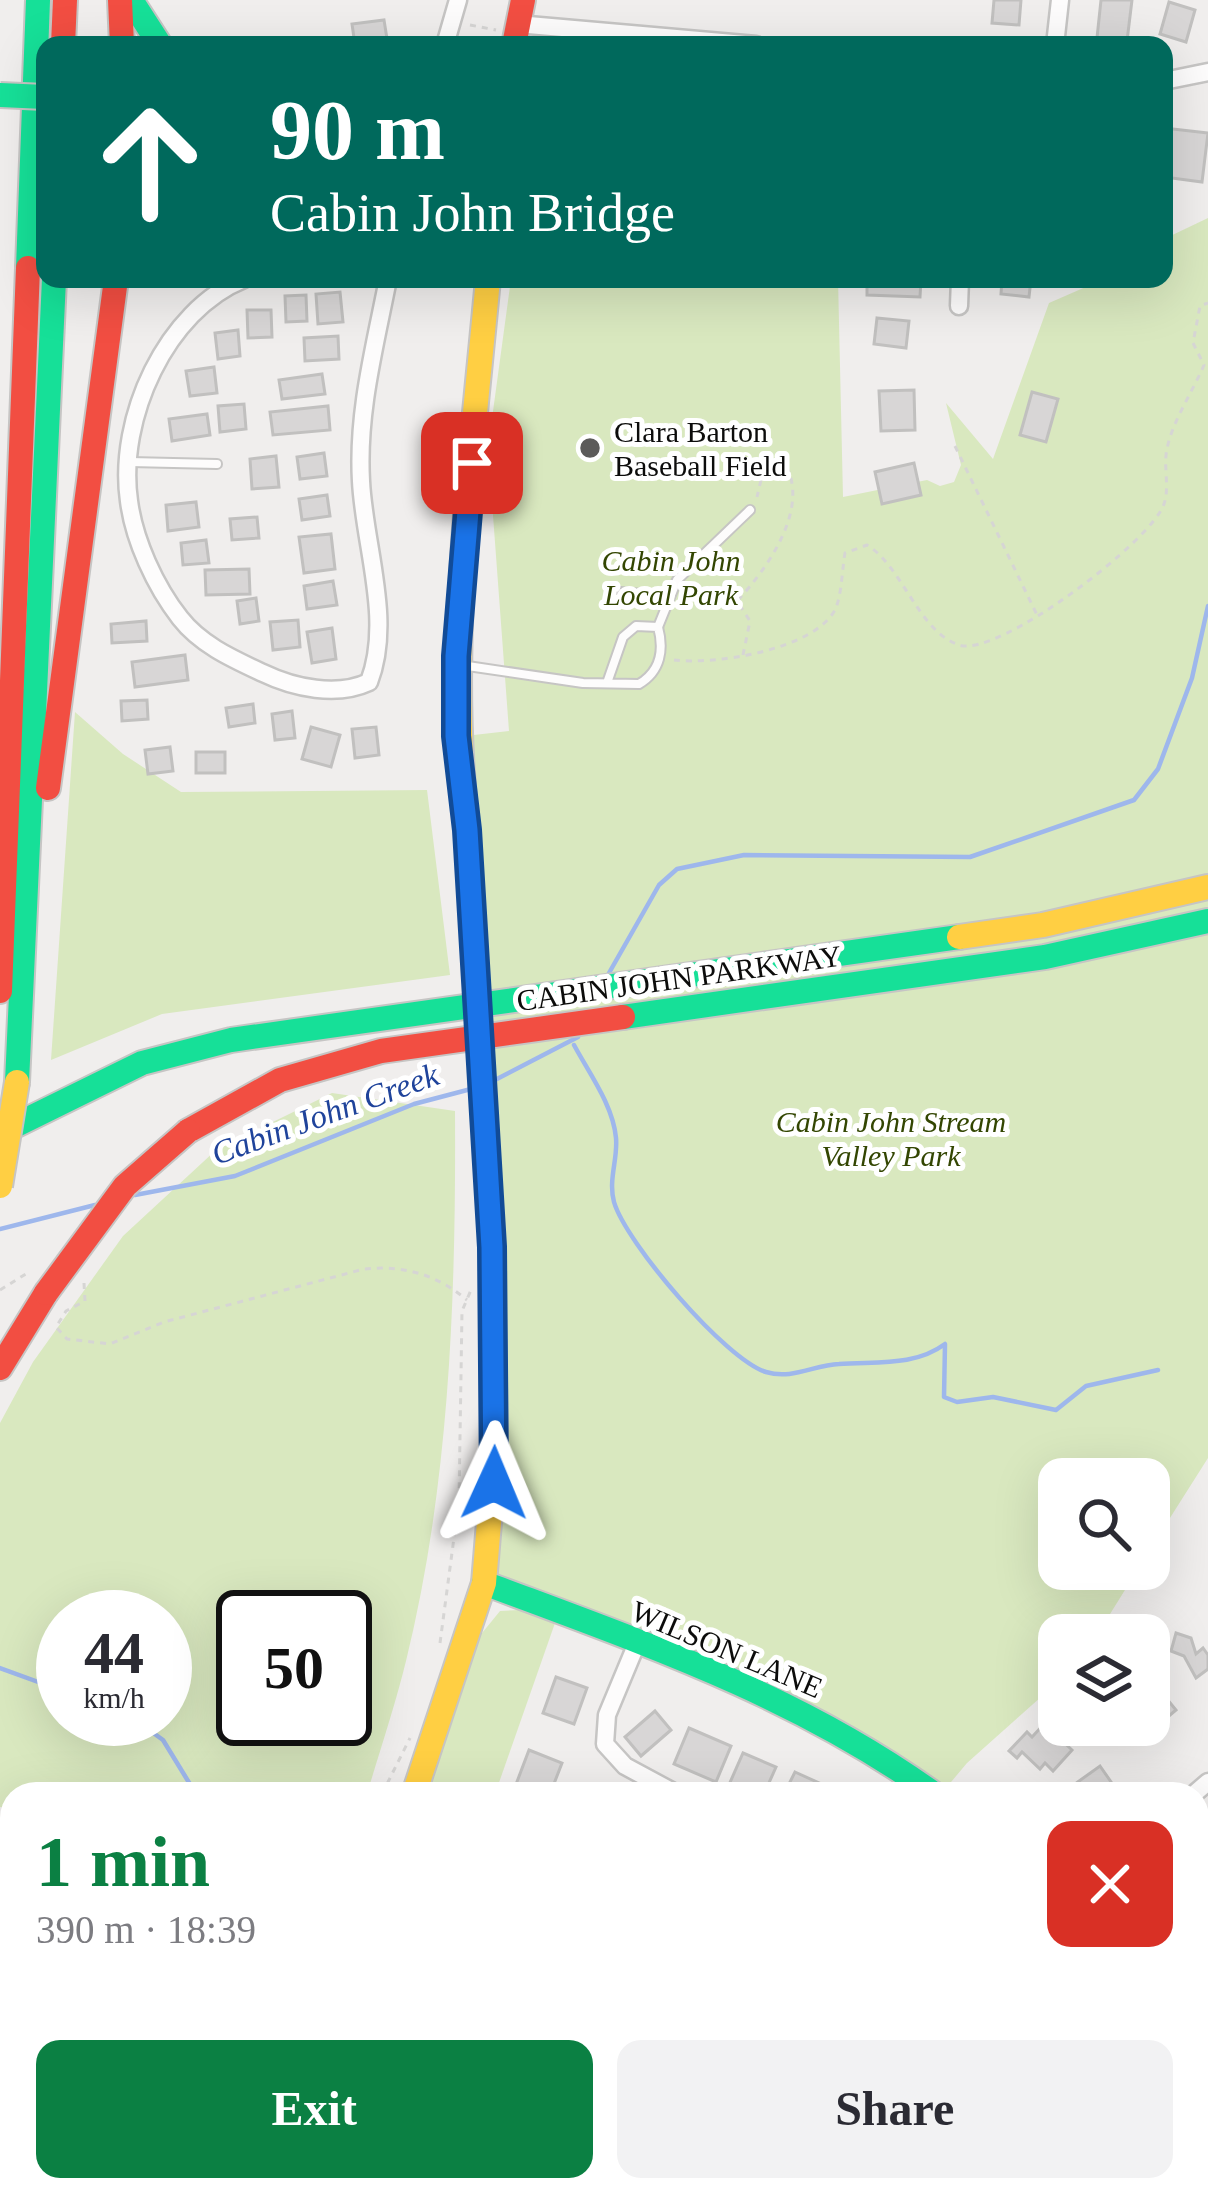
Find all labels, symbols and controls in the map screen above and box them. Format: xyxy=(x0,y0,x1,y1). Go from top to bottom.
icon: ahead xyxy=(72,84,228,240)
text: 90 m xyxy=(270,84,445,177)
text: Cabin John Bridge xyxy=(270,183,675,243)
pin xyxy=(421,412,523,514)
place label: Clara Barton Baseball Field xyxy=(614,415,786,482)
icon: arrive xyxy=(439,430,505,496)
marker: Clara Barton Baseball Field xyxy=(577,435,603,461)
park label: Cabin John Local Park xyxy=(601,544,741,611)
street label: CABIN JOHN PARKWAY xyxy=(514,939,844,1017)
water label: Cabin John Creek xyxy=(207,1056,445,1172)
park label: Cabin John Stream Valley Park xyxy=(776,1105,1006,1172)
position arrow xyxy=(431,1420,557,1546)
map controls xyxy=(1038,1458,1170,1746)
button: search xyxy=(1038,1458,1170,1590)
speed limit sign: 50 xyxy=(216,1590,372,1746)
street label: WILSON LANE xyxy=(627,1594,827,1704)
button: layers xyxy=(1038,1614,1170,1746)
text: 44 xyxy=(84,1620,144,1686)
text: km/h xyxy=(83,1681,145,1714)
button: close xyxy=(1047,1821,1173,1947)
text: 1 min xyxy=(36,1822,210,1902)
text: 390 m · 18:39 xyxy=(36,1908,256,1951)
button: Exit xyxy=(36,2040,593,2178)
button: Share xyxy=(617,2040,1173,2178)

